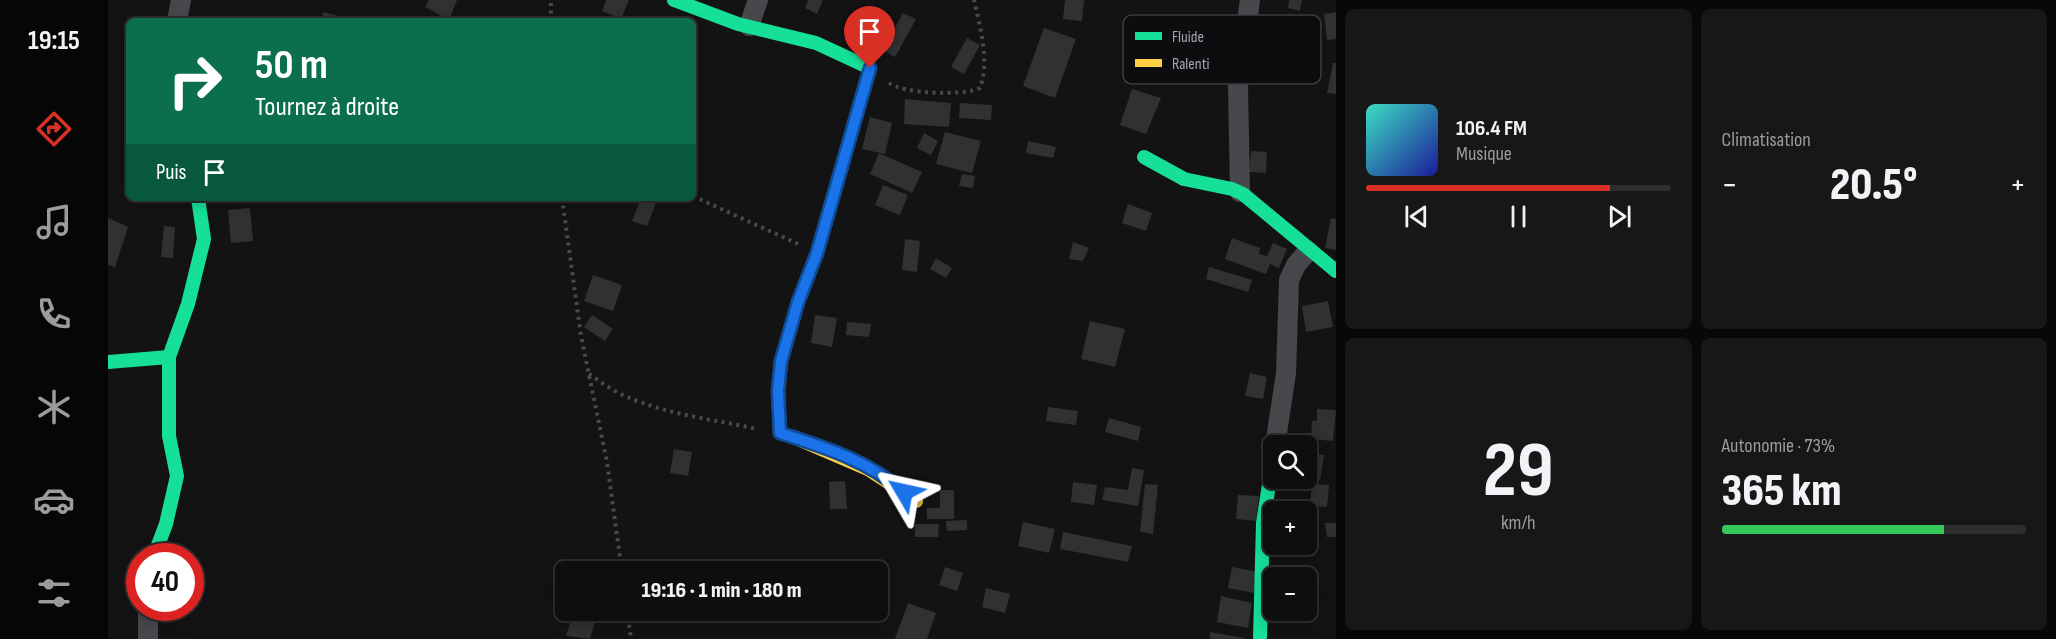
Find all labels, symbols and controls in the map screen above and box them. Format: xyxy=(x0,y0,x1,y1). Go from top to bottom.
pin xyxy=(844,6,895,68)
icon: arrive xyxy=(853,15,886,48)
legend xyxy=(1123,15,1321,84)
text: 19:15 xyxy=(28,25,80,57)
text: Fluide xyxy=(1172,28,1204,47)
text: 50 m xyxy=(255,40,328,91)
icon: right xyxy=(156,42,234,120)
text: Ralenti xyxy=(1172,55,1210,74)
text: Tournez à droite xyxy=(255,91,399,123)
icon: directions xyxy=(33,108,75,150)
text: 106.4 FM xyxy=(1456,115,1527,142)
text: Climatisation xyxy=(1722,128,1811,152)
text: Musique xyxy=(1456,142,1512,166)
icon: arrive xyxy=(198,156,231,189)
text: 20.5° xyxy=(1830,158,1917,213)
text: Puis xyxy=(156,159,186,186)
text: − xyxy=(1722,165,1738,205)
text: + xyxy=(2010,165,2026,205)
icon: previous xyxy=(1400,200,1433,233)
icon: pause xyxy=(1502,200,1535,233)
icon: next xyxy=(1603,200,1636,233)
icon: music xyxy=(33,201,75,243)
icon: phone xyxy=(33,293,75,335)
icon: climate xyxy=(33,386,75,428)
text: 29 xyxy=(1483,425,1554,518)
text: Autonomie · 73% xyxy=(1722,434,1835,458)
map controls xyxy=(1263,435,1317,621)
button: search xyxy=(1263,435,1317,489)
position arrow xyxy=(872,460,936,524)
text: 365 km xyxy=(1722,464,1842,519)
icon: car xyxy=(33,479,75,521)
button: + xyxy=(1263,501,1317,555)
text: km/h xyxy=(1501,511,1536,535)
speed limit sign: 40 xyxy=(126,543,204,621)
button: − xyxy=(1263,567,1317,621)
icon: filters xyxy=(33,572,75,614)
text: 19:16 · 1 min · 180 m xyxy=(641,577,802,604)

